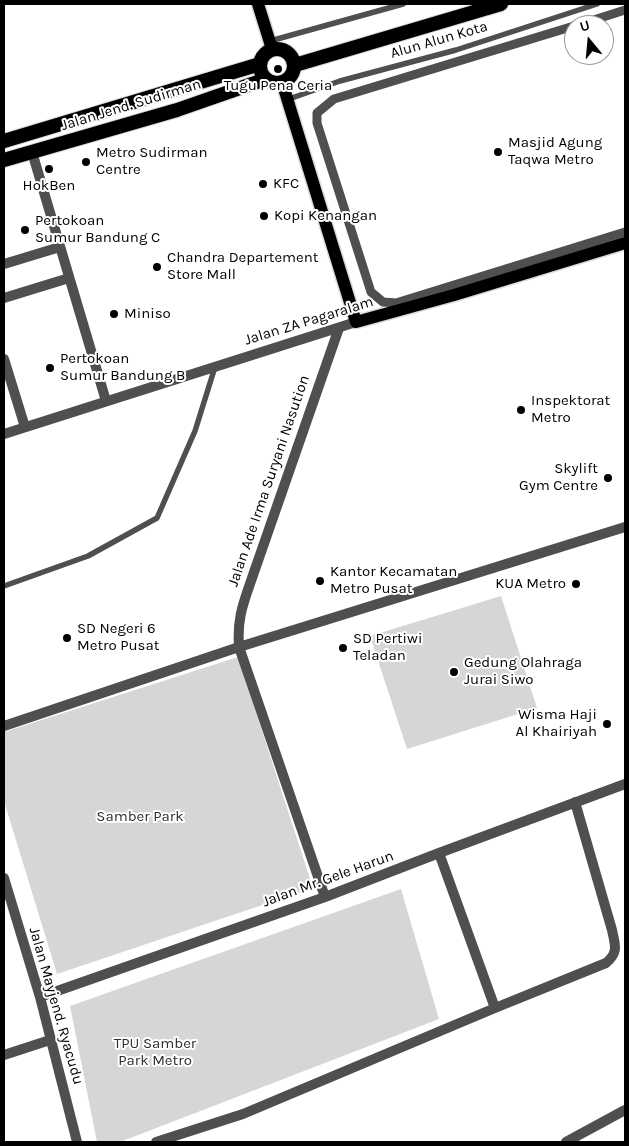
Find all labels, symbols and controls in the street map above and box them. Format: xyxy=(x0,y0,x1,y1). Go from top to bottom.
north arrow xyxy=(564,15,614,65)
text: U xyxy=(578,17,592,36)
street label: Alun Alun Kota xyxy=(388,18,490,62)
marker: Tugu Pena Ceria xyxy=(272,63,284,75)
street label: Jalan Jend. Sudirman xyxy=(59,75,203,135)
place label: Tugu Pena Ceria xyxy=(224,77,332,95)
place label: Masjid Agung Taqwa Metro xyxy=(508,134,602,169)
place label: Metro Sudirman Centre xyxy=(96,144,208,179)
marker: Masjid Agung Taqwa Metro xyxy=(492,146,504,158)
marker: Metro Sudirman Centre xyxy=(80,156,92,168)
marker: HokBen xyxy=(43,163,55,175)
place label: KFC xyxy=(273,175,299,193)
place label: HokBen xyxy=(23,177,75,195)
marker: KFC xyxy=(257,178,269,190)
place label: Kopi Kenangan xyxy=(274,207,377,225)
marker: Kopi Kenangan xyxy=(258,210,270,222)
place label: Pertokoan Sumur Bandung C xyxy=(35,212,160,247)
marker: Pertokoan Sumur Bandung C xyxy=(19,224,31,236)
place label: Chandra Departement Store Mall xyxy=(167,249,319,284)
marker: Chandra Departement Store Mall xyxy=(151,261,163,273)
street label: Jalan ZA Pagaralam xyxy=(242,293,376,349)
place label: Miniso xyxy=(124,305,171,323)
marker: Miniso xyxy=(108,308,120,320)
place label: Pertokoan Sumur Bandung B xyxy=(60,350,185,385)
marker: Pertokoan Sumur Bandung B xyxy=(44,362,56,374)
street label: Jalan Ade Irma Suryani Nasution xyxy=(224,373,314,589)
place label: Inspektorat Metro xyxy=(531,392,610,427)
marker: Inspektorat Metro xyxy=(515,404,527,416)
place label: Skylift Gym Centre xyxy=(519,460,598,495)
marker: Skylift Gym Centre xyxy=(602,472,614,484)
place label: Kantor Kecamatan Metro Pusat xyxy=(330,563,457,598)
marker: Kantor Kecamatan Metro Pusat xyxy=(314,575,326,587)
place label: KUA Metro xyxy=(495,575,566,593)
marker: KUA Metro xyxy=(570,578,582,590)
place label: SD Negeri 6 Metro Pusat xyxy=(77,620,159,655)
place label: SD Pertiwi Teladan xyxy=(353,630,422,665)
marker: SD Negeri 6 Metro Pusat xyxy=(61,632,73,644)
marker: SD Pertiwi Teladan xyxy=(337,642,349,654)
place label: Gedung Olahraga Jurai Siwo xyxy=(464,654,582,689)
marker: Gedung Olahraga Jurai Siwo xyxy=(448,666,460,678)
place label: Wisma Haji Al Khairiyah xyxy=(516,706,597,741)
marker: Wisma Haji Al Khairiyah xyxy=(601,718,613,730)
park label: Samber Park xyxy=(96,808,184,826)
street label: Jalan Mr. Gele Harun xyxy=(260,847,396,911)
street label: Jalan Mayjend. Ryacudu xyxy=(25,925,87,1087)
park label: TPU Samber Park Metro xyxy=(114,1035,196,1070)

